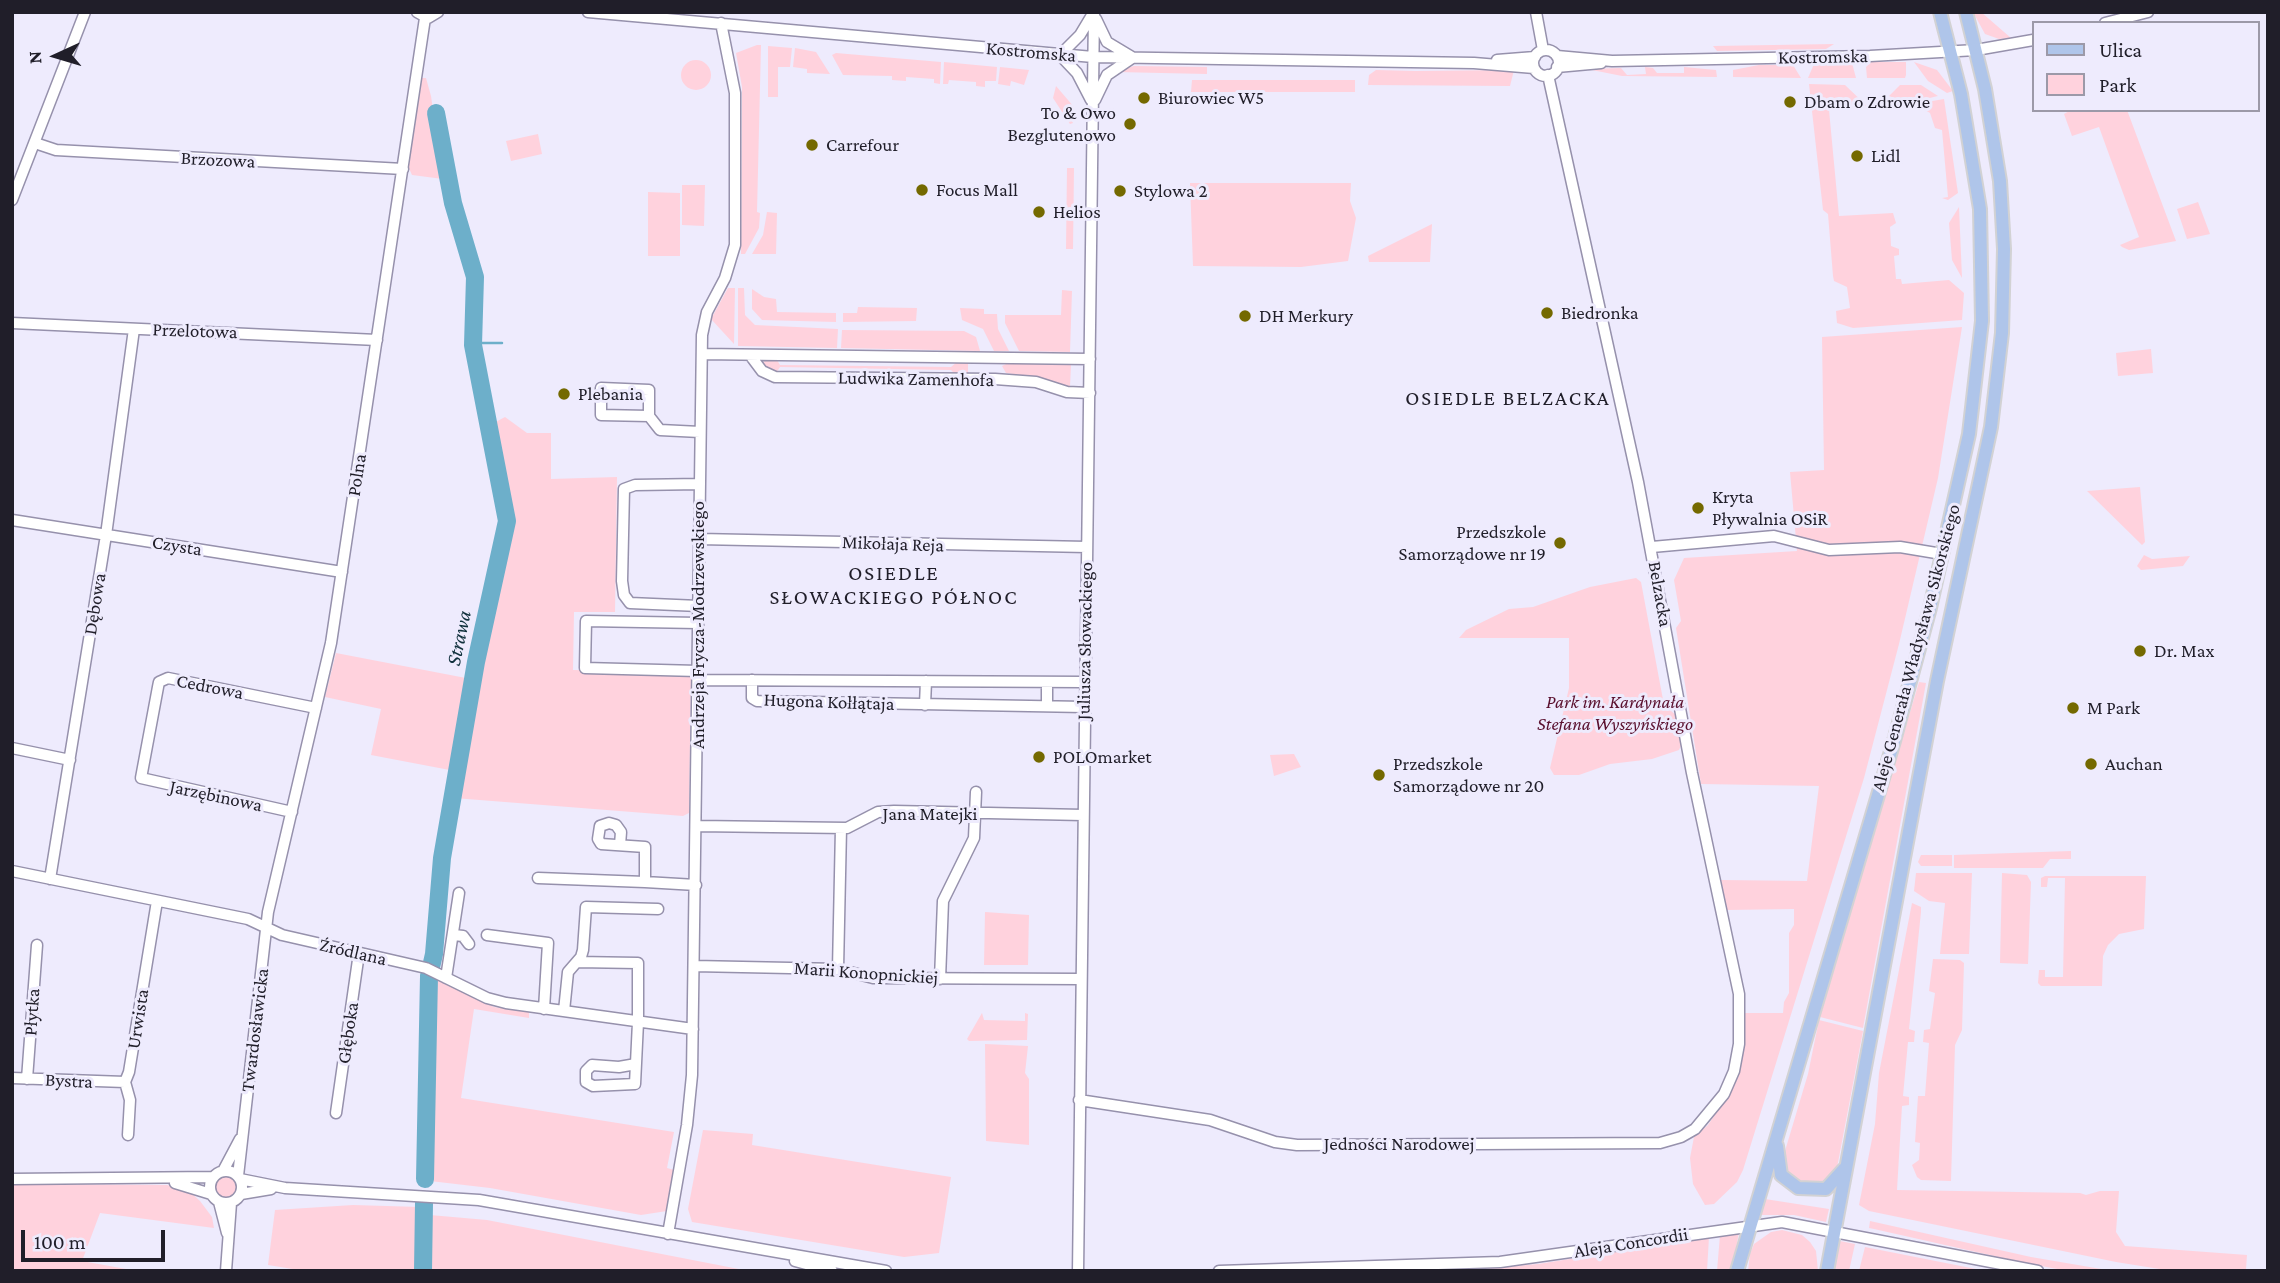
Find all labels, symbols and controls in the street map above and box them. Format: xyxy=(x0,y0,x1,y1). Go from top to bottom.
north arrow xyxy=(21,21,91,91)
legend xyxy=(2032,21,2259,112)
street label: Kostromska xyxy=(985,37,1077,67)
text: Ulica xyxy=(2099,38,2142,62)
street label: Kostromska xyxy=(1778,45,1868,69)
text: N xyxy=(24,50,45,65)
text: Park xyxy=(2099,73,2136,97)
place label: Biurowiec W5 xyxy=(1158,87,1264,109)
marker: Biurowiec W5 xyxy=(1136,90,1152,106)
place label: Dbam o Zdrowie xyxy=(1804,91,1930,113)
marker: Dbam o Zdrowie xyxy=(1782,94,1798,110)
place label: To & Owo Bezglutenowo xyxy=(1008,102,1116,146)
marker: To & Owo Bezglutenowo xyxy=(1122,116,1138,132)
place label: Carrefour xyxy=(826,134,899,156)
marker: Carrefour xyxy=(804,137,820,153)
place label: Lidl xyxy=(1871,145,1900,167)
street label: Brzozowa xyxy=(180,147,256,173)
marker: Lidl xyxy=(1849,148,1865,164)
place label: Focus Mall xyxy=(936,179,1018,201)
place label: Stylowa 2 xyxy=(1134,180,1207,202)
marker: Focus Mall xyxy=(914,182,930,198)
marker: Stylowa 2 xyxy=(1112,183,1128,199)
place label: Helios xyxy=(1053,201,1101,223)
marker: Helios xyxy=(1031,204,1047,220)
place label: Biedronka xyxy=(1561,302,1638,324)
place label: DH Merkury xyxy=(1259,305,1353,327)
marker: Biedronka xyxy=(1539,305,1555,321)
marker: DH Merkury xyxy=(1237,308,1253,324)
street label: Przelotowa xyxy=(152,318,238,344)
street label: Ludwika Zamenhofa xyxy=(838,366,994,392)
place label: Plebania xyxy=(578,383,643,405)
marker: Plebania xyxy=(556,386,572,402)
district label: OSIEDLE BELZACKA xyxy=(1407,386,1609,412)
street label: Polna xyxy=(342,452,372,498)
place label: Kryta Pływalnia OSiR xyxy=(1712,486,1828,530)
marker: Kryta Pływalnia OSiR xyxy=(1690,500,1706,516)
street label: Andrzeja Frycza-Modrzewskiego xyxy=(687,501,709,749)
street label: Aleje Generała Władysława Sikorskiego xyxy=(1867,502,1965,794)
place label: Przedszkole Samorządowe nr 19 xyxy=(1399,521,1546,565)
street label: Czysta xyxy=(150,531,204,561)
street label: Mikołaja Reja xyxy=(842,531,944,557)
marker: Przedszkole Samorządowe nr 19 xyxy=(1552,535,1568,551)
street label: Belzacka xyxy=(1643,559,1677,629)
district label: OSIEDLE SŁOWACKIEGO PÓŁNOC xyxy=(772,561,1016,611)
street label: Juliusza Słowackiego xyxy=(1072,562,1098,720)
street label: Dębowa xyxy=(79,571,111,637)
water label: Strawa xyxy=(441,608,477,668)
place label: Dr. Max xyxy=(2154,640,2214,662)
marker: Dr. Max xyxy=(2132,643,2148,659)
street label: Cedrowa xyxy=(175,669,245,705)
street label: Hugona Kołłątaja xyxy=(763,688,895,716)
park label: Park im. Kardynała Stefana Wyszyńskiego xyxy=(1537,691,1693,735)
place label: M Park xyxy=(2087,697,2140,719)
marker: M Park xyxy=(2065,700,2081,716)
place label: POLOmarket xyxy=(1053,746,1152,768)
marker: POLOmarket xyxy=(1031,749,1047,765)
place label: Przedszkole Samorządowe nr 20 xyxy=(1393,753,1544,797)
place label: Auchan xyxy=(2105,753,2163,775)
marker: Auchan xyxy=(2083,756,2099,772)
marker: Przedszkole Samorządowe nr 20 xyxy=(1371,767,1387,783)
street label: Jarzębinowa xyxy=(167,775,265,817)
street label: Jana Matejki xyxy=(883,803,977,825)
street label: Źródlana xyxy=(317,933,389,971)
street label: Marii Konopnickiej xyxy=(793,957,939,989)
street label: Twardosławicka xyxy=(236,967,274,1093)
street label: Płytka xyxy=(19,987,45,1037)
street label: Urwista xyxy=(122,987,154,1051)
street label: Głęboka xyxy=(332,1001,364,1065)
street label: Bystra xyxy=(44,1068,94,1094)
street label: Jedności Narodowej xyxy=(1324,1133,1474,1155)
scale bar xyxy=(24,1216,168,1260)
street label: Aleja Concordii xyxy=(1572,1223,1690,1263)
text: 100 m xyxy=(34,1230,86,1254)

